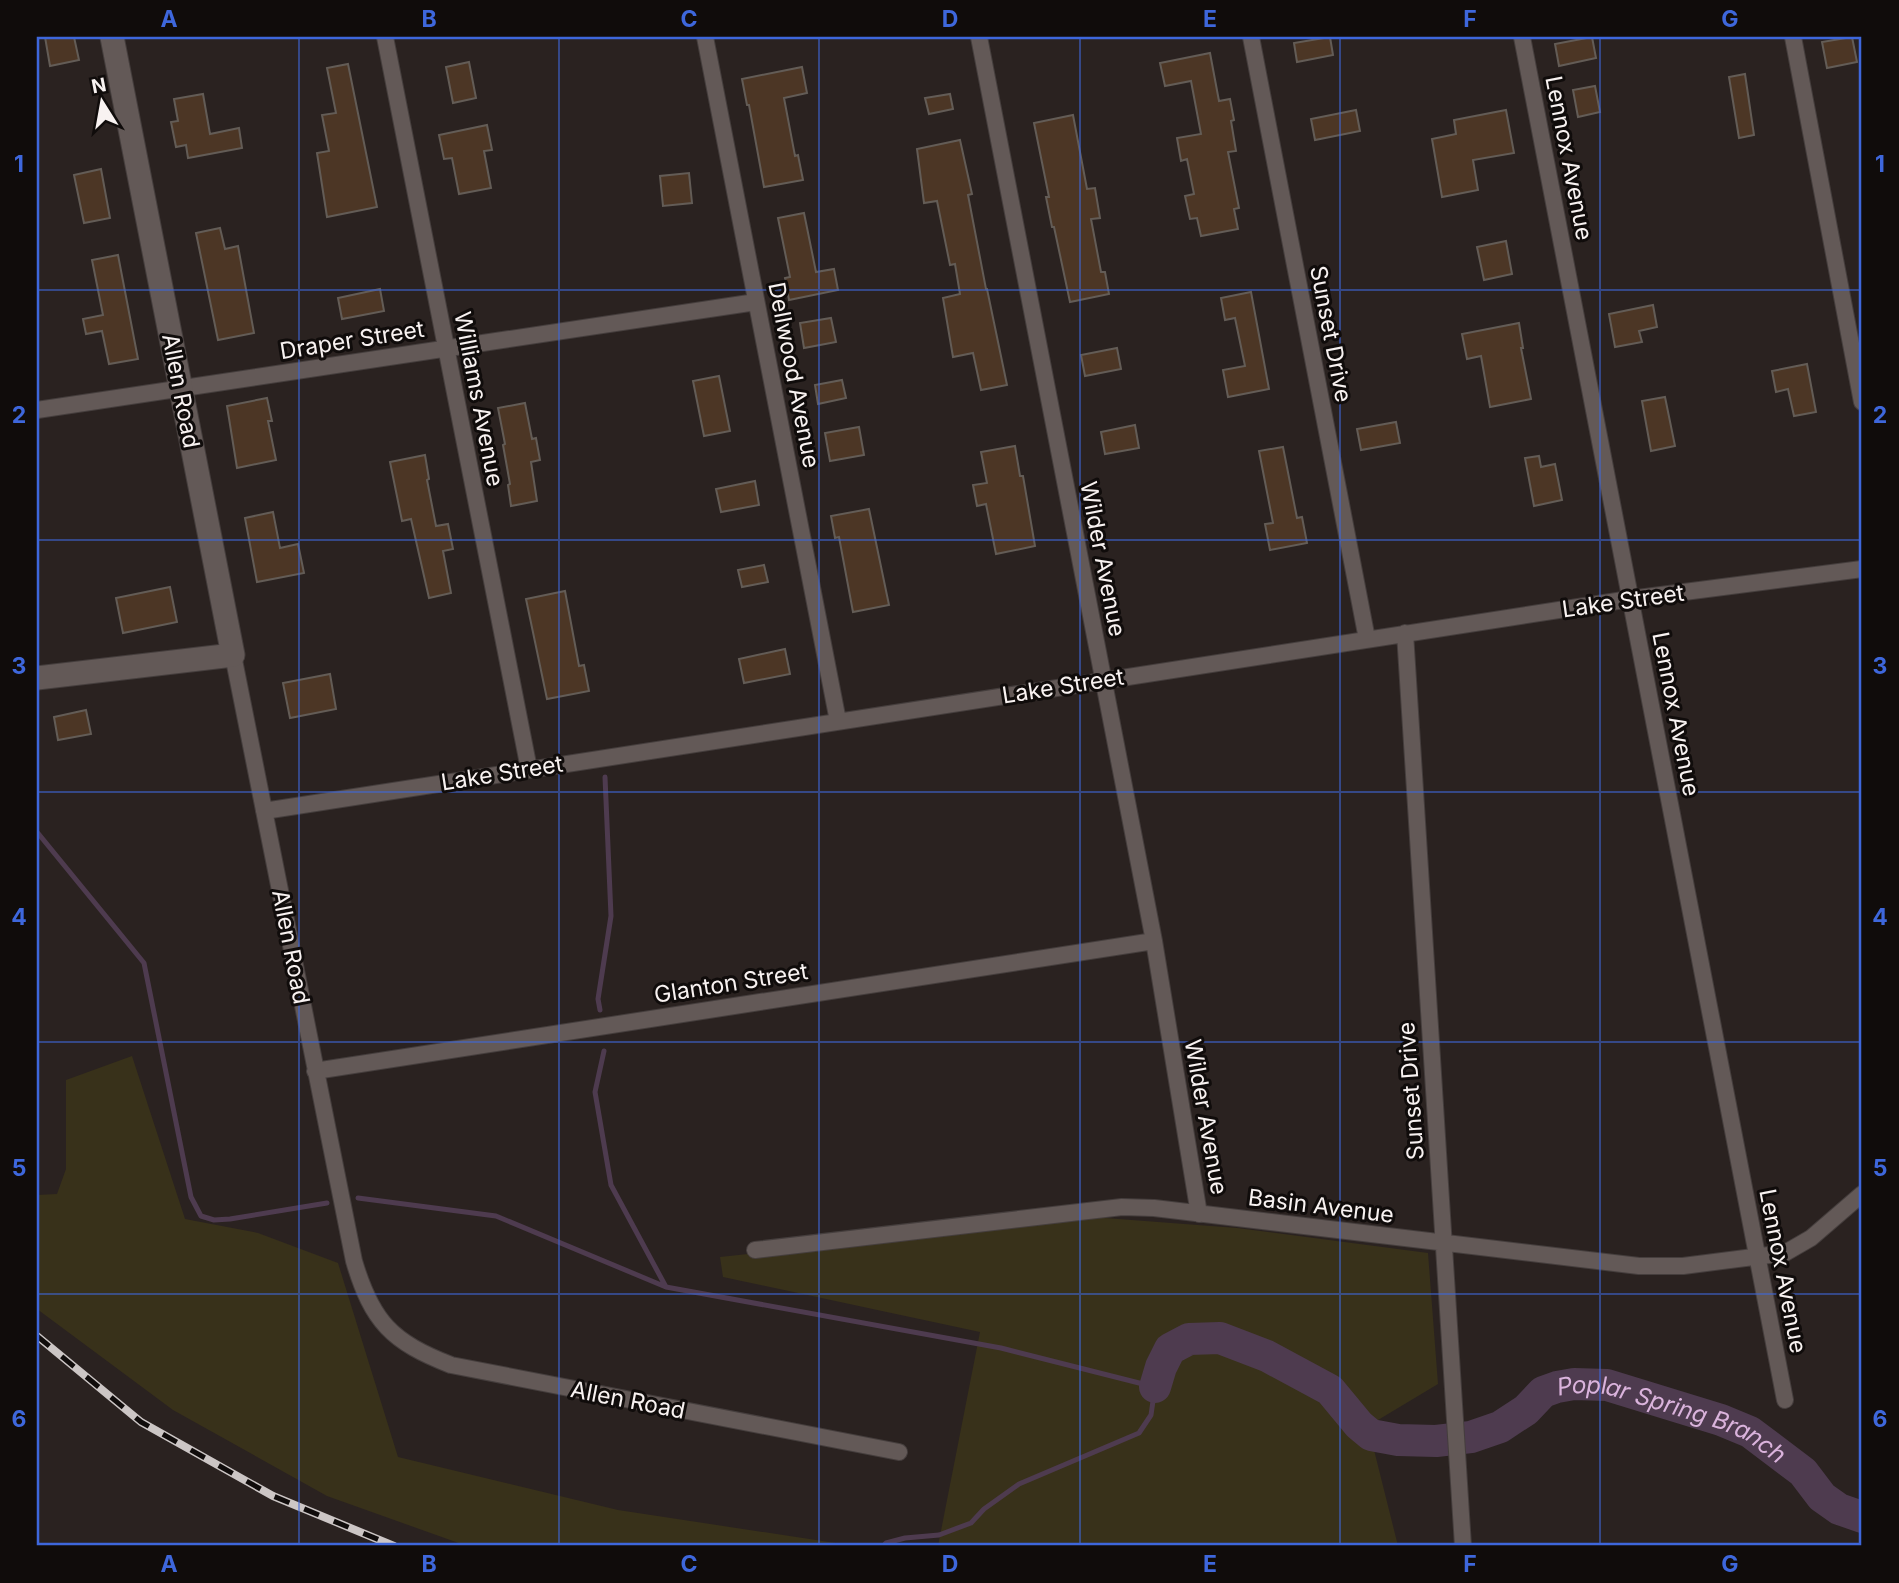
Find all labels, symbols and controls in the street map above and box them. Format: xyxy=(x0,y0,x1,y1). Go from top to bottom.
text: A xyxy=(160,5,178,33)
text: B xyxy=(421,5,437,33)
text: C xyxy=(680,5,698,33)
text: D xyxy=(942,5,958,33)
text: E xyxy=(1203,5,1217,33)
text: F xyxy=(1463,5,1477,33)
text: G xyxy=(1721,5,1739,33)
north arrow xyxy=(66,66,136,136)
text: N xyxy=(90,73,108,98)
street label: Lennox Avenue xyxy=(1539,74,1599,242)
text: 1 xyxy=(14,150,24,178)
text: 1 xyxy=(1875,150,1885,178)
street label: Sunset Drive xyxy=(1304,263,1358,405)
street label: Dellwood Avenue xyxy=(762,280,826,470)
street label: Williams Avenue xyxy=(448,309,510,489)
street label: Draper Street xyxy=(278,315,427,365)
street label: Allen Road xyxy=(156,331,206,451)
text: 2 xyxy=(12,401,26,429)
text: 2 xyxy=(1873,401,1887,429)
street label: Wilder Avenue xyxy=(1074,479,1132,639)
street label: Lake Street xyxy=(1560,579,1686,623)
street label: Lennox Avenue xyxy=(1646,630,1706,798)
text: 3 xyxy=(12,652,26,680)
text: 3 xyxy=(1873,652,1887,680)
street label: Lake Street xyxy=(1000,662,1126,709)
street label: Lake Street xyxy=(439,749,565,796)
street label: Allen Road xyxy=(266,887,316,1007)
text: 4 xyxy=(11,903,27,931)
text: 4 xyxy=(1872,903,1888,931)
street label: Glanton Street xyxy=(652,957,810,1009)
street label: Sunset Drive xyxy=(1392,1021,1430,1161)
street label: Wilder Avenue xyxy=(1179,1037,1233,1197)
text: 5 xyxy=(12,1154,26,1182)
text: 5 xyxy=(1873,1154,1887,1182)
street label: Basin Avenue xyxy=(1247,1183,1395,1229)
street label: Lennox Avenue xyxy=(1753,1187,1813,1355)
water label: Poplar Spring Branch xyxy=(1554,1369,1792,1469)
street label: Allen Road xyxy=(568,1375,688,1425)
text: 6 xyxy=(12,1405,26,1433)
text: 6 xyxy=(1873,1405,1887,1433)
text: A xyxy=(160,1550,178,1578)
text: B xyxy=(421,1550,437,1578)
text: C xyxy=(680,1550,698,1578)
text: D xyxy=(942,1550,958,1578)
text: E xyxy=(1203,1550,1217,1578)
text: F xyxy=(1463,1550,1477,1578)
text: G xyxy=(1721,1550,1739,1578)

